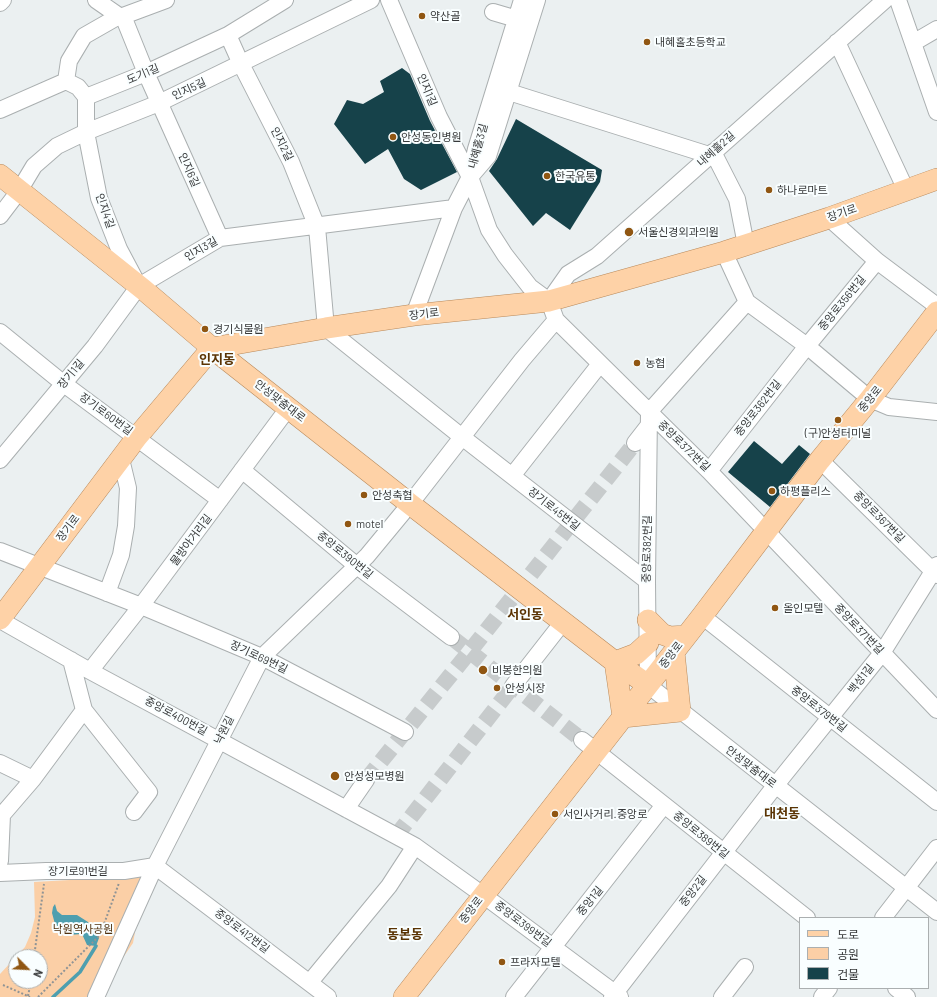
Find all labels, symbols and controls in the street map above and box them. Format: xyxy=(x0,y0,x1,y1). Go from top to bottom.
place label: 약산골 xyxy=(430,9,460,23)
marker: 약산골 xyxy=(417,11,427,21)
place label: 내혜홀초등학교 xyxy=(655,35,726,49)
marker: 내혜홀초등학교 xyxy=(642,37,652,47)
street label: 도기1길 xyxy=(125,61,161,87)
street label: 인지1길 xyxy=(414,72,440,108)
street label: 인지5길 xyxy=(170,75,208,103)
street label: 내혜홀3길 xyxy=(466,122,490,170)
street label: 인지2길 xyxy=(268,125,296,163)
street label: 내혜홀2길 xyxy=(694,129,738,169)
place label: 안성동인병원 xyxy=(401,130,462,144)
marker: 안성동인병원 xyxy=(388,132,398,142)
street label: 인지6길 xyxy=(176,151,202,189)
place label: 한국유통 xyxy=(555,169,595,183)
marker: 한국유통 xyxy=(542,171,552,181)
place label: 하나로마트 xyxy=(777,183,828,197)
marker: 하나로마트 xyxy=(764,185,774,195)
street label: 인지4길 xyxy=(93,192,117,230)
street label: 장기로 xyxy=(825,202,859,224)
place label: 서울신경외과의원 xyxy=(638,225,719,239)
marker: 서울신경외과의원 xyxy=(623,226,635,238)
street label: 인지3길 xyxy=(182,234,220,264)
street label: 중앙로356번길 xyxy=(816,273,868,333)
street label: 장기로 xyxy=(408,306,440,322)
place label: 경기식물원 xyxy=(213,322,264,336)
marker: 경기식물원 xyxy=(200,324,210,334)
district label: 인지동 xyxy=(199,352,235,368)
place label: 농협 xyxy=(645,356,665,370)
street label: 장기1길 xyxy=(55,357,87,391)
marker: 농협 xyxy=(632,358,642,368)
street label: 안성맞춤대로 xyxy=(252,377,308,425)
street label: 중앙로362번길 xyxy=(732,377,784,439)
street label: 중앙로 xyxy=(855,383,885,415)
street label: 장기로60번길 xyxy=(77,390,135,438)
marker: (구)안성터미널 xyxy=(833,415,843,425)
street label: 중앙로372번길 xyxy=(655,418,713,474)
place label: (구)안성터미널 xyxy=(805,426,871,440)
place label: 하평플리스 xyxy=(780,484,831,498)
street label: 장기로45번길 xyxy=(525,485,583,533)
marker: 하평플리스 xyxy=(767,486,777,496)
place label: 안성축협 xyxy=(372,488,412,502)
street label: 중앙로367번길 xyxy=(851,489,907,545)
marker: 안성축협 xyxy=(359,490,369,500)
street label: 장기로 xyxy=(54,512,82,544)
street label: 물방아거리길 xyxy=(167,512,215,568)
street label: 중앙로382번길 xyxy=(640,515,654,583)
place label: motel xyxy=(356,517,383,531)
marker: motel xyxy=(343,519,353,529)
street label: 중앙로390번길 xyxy=(314,528,376,582)
place label: 올인모텔 xyxy=(783,601,823,615)
street label: 중앙로371번길 xyxy=(832,601,886,657)
marker: 올인모텔 xyxy=(770,603,780,613)
district label: 서인동 xyxy=(507,607,543,623)
street label: 장기로69번길 xyxy=(228,638,290,676)
street label: 중앙로 xyxy=(656,639,686,671)
street label: 백성1길 xyxy=(845,661,877,697)
place label: 비봉한의원 xyxy=(492,663,543,677)
marker: 비봉한의원 xyxy=(477,664,489,676)
place label: 안성시장 xyxy=(505,681,545,695)
marker: 안성시장 xyxy=(492,683,502,693)
street label: 중앙로379번길 xyxy=(788,683,850,735)
street label: 중앙로400번길 xyxy=(142,694,210,738)
street label: 낙원길 xyxy=(211,713,237,747)
street label: 안성맞춤대로 xyxy=(723,743,779,791)
place label: 안성성모병원 xyxy=(344,769,405,783)
marker: 안성성모병원 xyxy=(329,770,341,782)
district label: 대천동 xyxy=(764,806,800,822)
place label: 서인사거리.중앙로 xyxy=(563,807,647,821)
marker: 서인사거리.중앙로 xyxy=(550,809,560,819)
street label: 중앙로389번길 xyxy=(671,809,731,861)
street label: 장기로91번길 xyxy=(48,864,108,878)
street label: 중앙2길 xyxy=(677,873,709,909)
street label: 중앙1길 xyxy=(574,884,606,918)
street label: 중앙로 xyxy=(456,894,486,926)
street label: 중앙로399번길 xyxy=(492,898,554,950)
street label: 중앙로412번길 xyxy=(212,906,272,956)
legend xyxy=(799,917,929,989)
park label: 낙원역사공원 xyxy=(53,922,113,936)
district label: 동본동 xyxy=(387,927,423,943)
text: 도로 xyxy=(837,927,859,941)
text: 공원 xyxy=(837,947,859,961)
north arrow xyxy=(8,949,48,989)
place label: 프라자모텔 xyxy=(510,955,561,969)
marker: 프라자모텔 xyxy=(497,957,507,967)
text: 건물 xyxy=(837,967,859,981)
text: N xyxy=(31,968,46,980)

